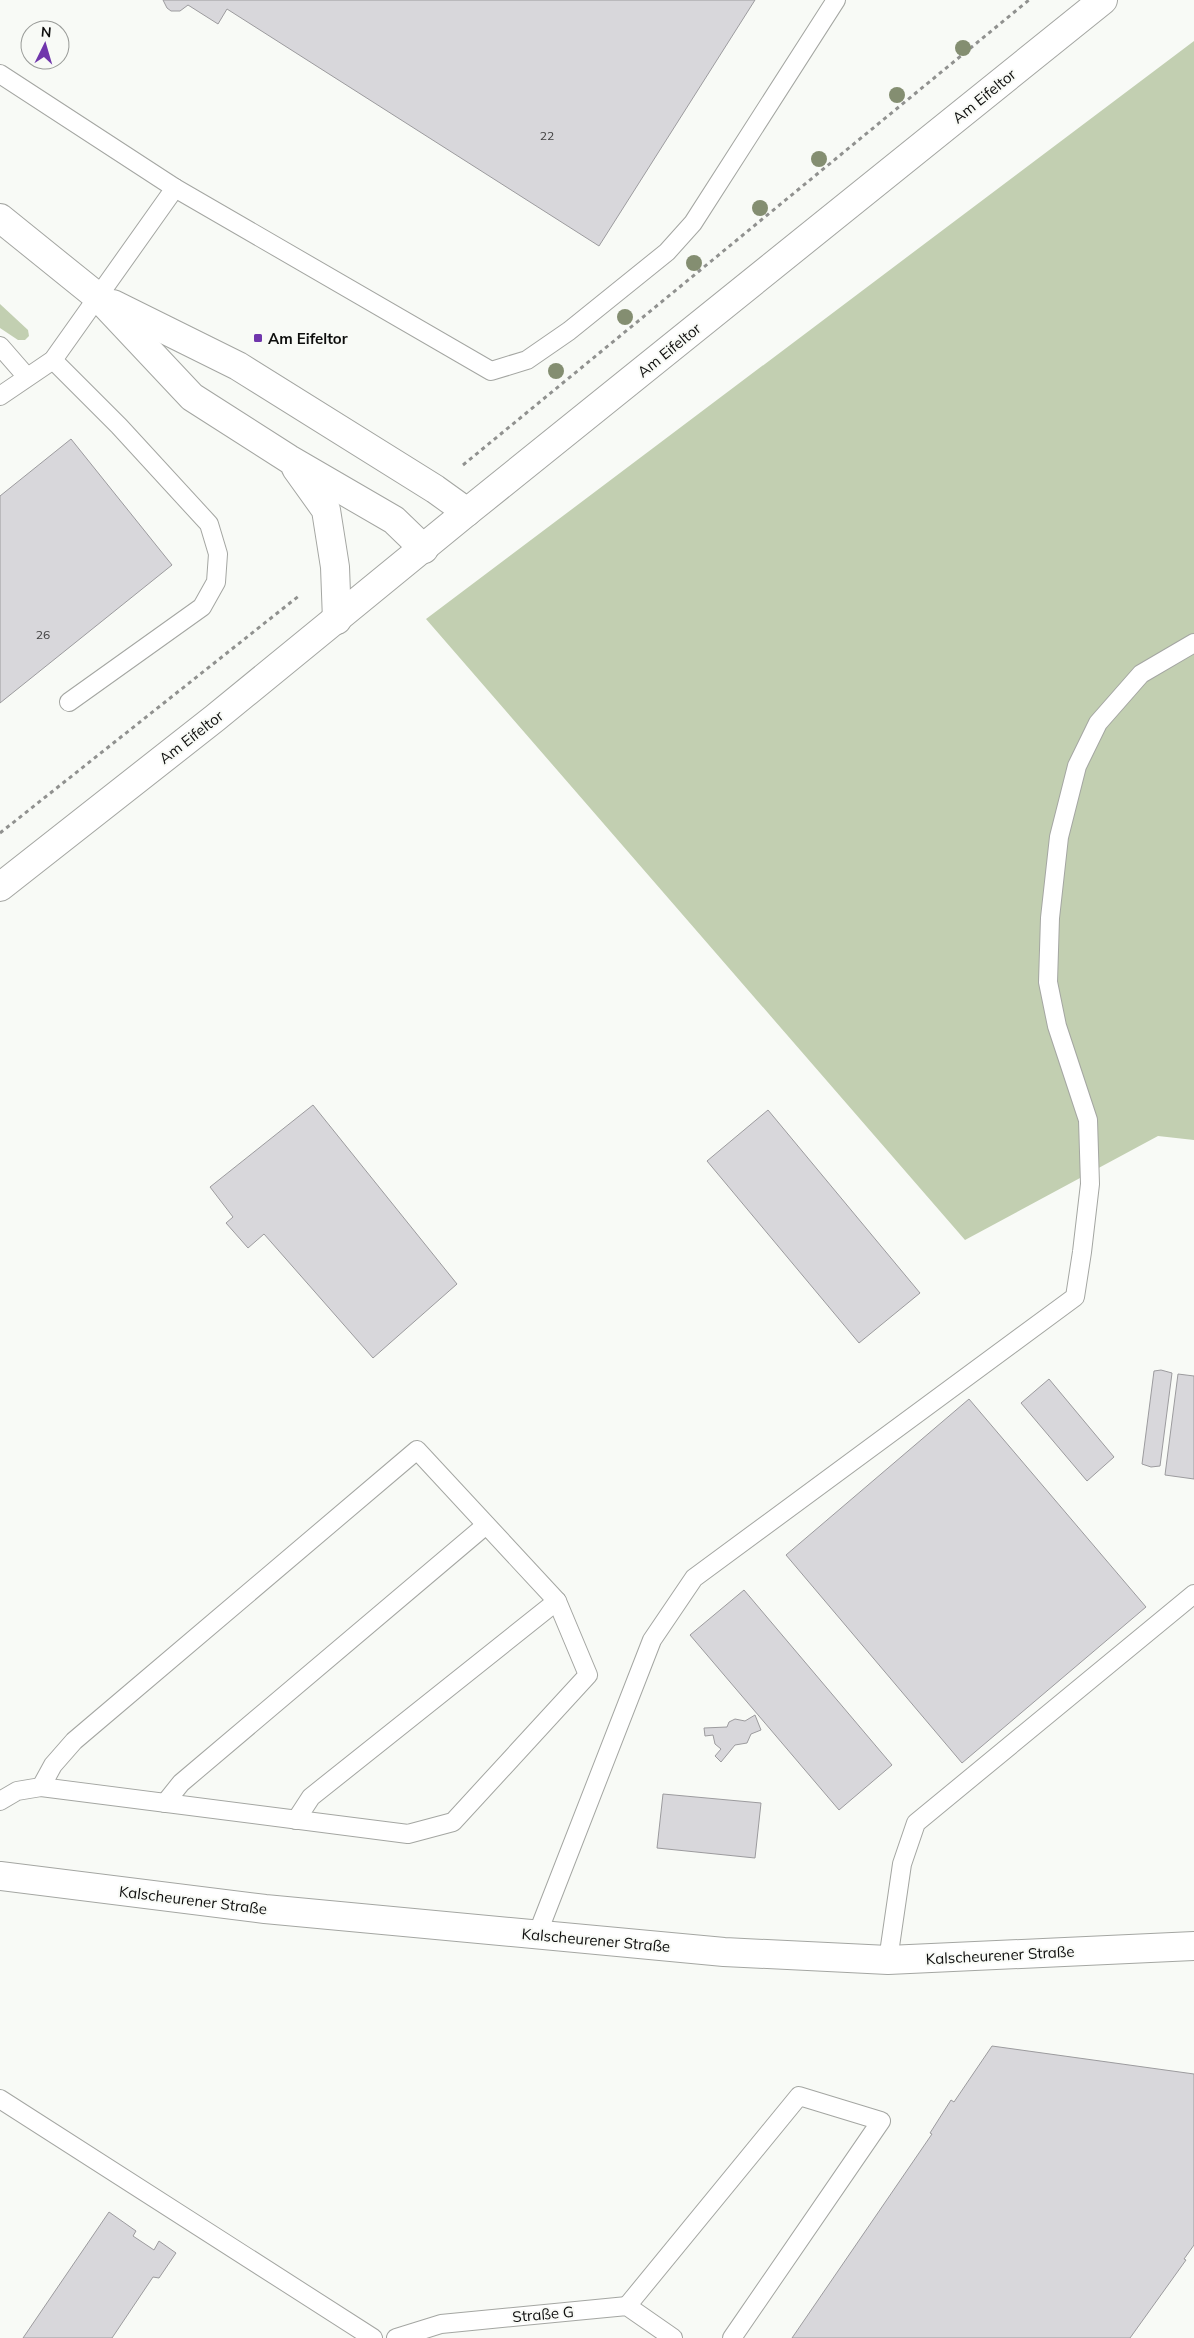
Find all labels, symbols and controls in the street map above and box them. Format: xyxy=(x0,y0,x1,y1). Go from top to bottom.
north arrow xyxy=(20,20,70,70)
text: N xyxy=(40,23,52,41)
street label: Am Eifeltor xyxy=(948,64,1020,127)
house number: 22 xyxy=(540,128,554,143)
street label: Am Eifeltor xyxy=(633,318,705,381)
place label: Am Eifeltor xyxy=(268,329,348,348)
marker: Am Eifeltor xyxy=(252,332,264,344)
house number: 26 xyxy=(36,627,50,642)
street label: Am Eifeltor xyxy=(155,706,227,768)
street label: Kalscheurener Straße xyxy=(118,1881,268,1919)
street label: Kalscheurener Straße xyxy=(521,1924,671,1956)
street label: Kalscheurener Straße xyxy=(925,1942,1075,1968)
street label: Straße G xyxy=(512,2302,574,2326)

